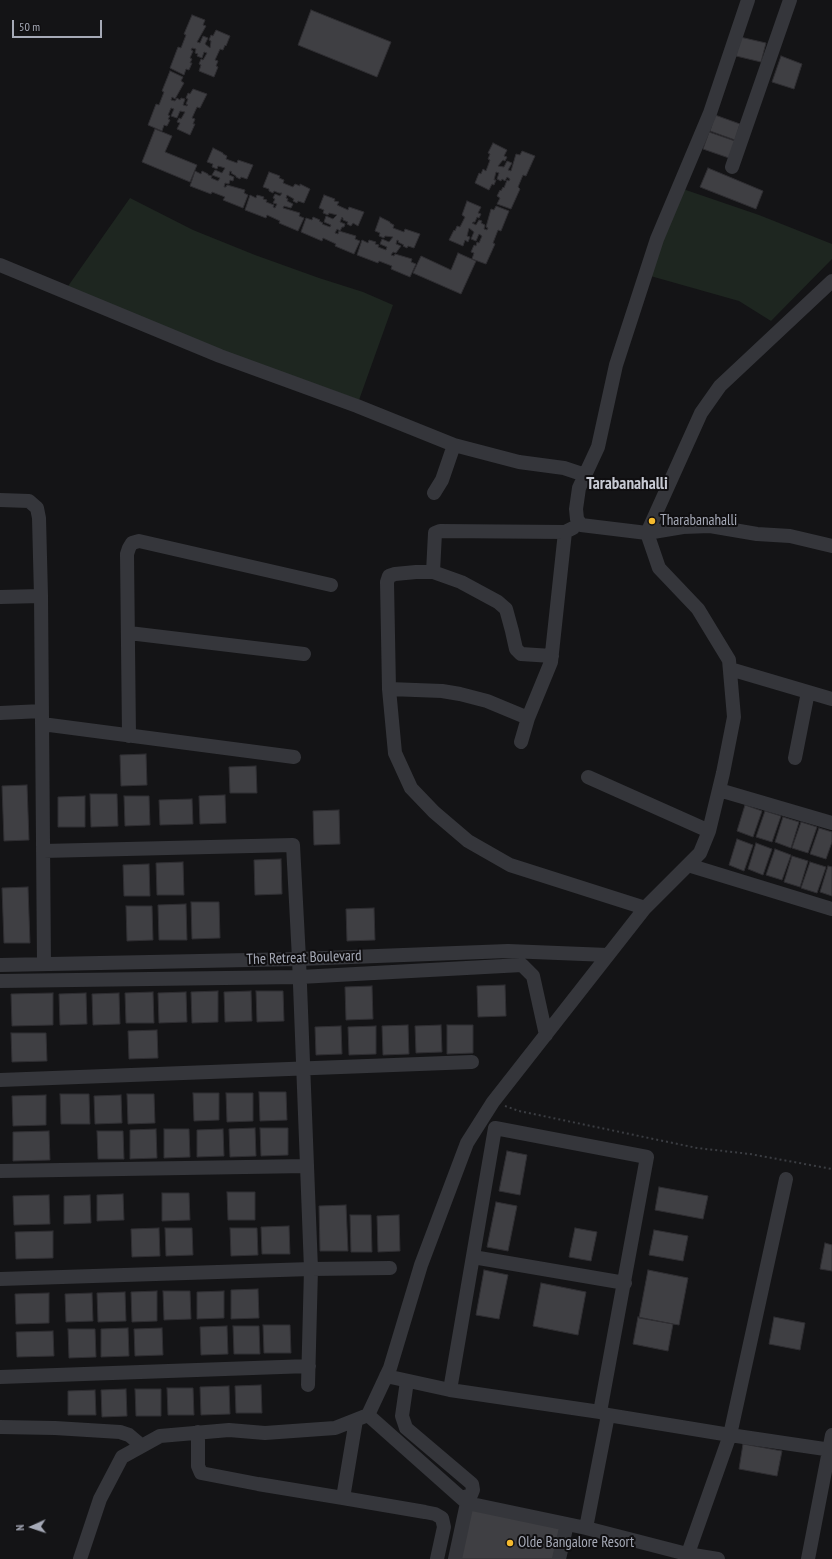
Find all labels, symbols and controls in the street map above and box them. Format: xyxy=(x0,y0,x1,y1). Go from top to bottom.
scale bar xyxy=(14,12,104,38)
text: 50 m xyxy=(19,19,40,34)
district label: Tarabanahalli xyxy=(586,474,668,494)
place label: Tharabanahalli xyxy=(660,512,737,530)
marker: Tharabanahalli xyxy=(647,516,657,526)
street label: The Retreat Boulevard xyxy=(246,947,362,969)
north arrow xyxy=(12,1507,52,1547)
text: N xyxy=(13,1524,27,1531)
place label: Olde Bangalore Resort xyxy=(518,1534,634,1552)
marker: Olde Bangalore Resort xyxy=(505,1538,515,1548)

